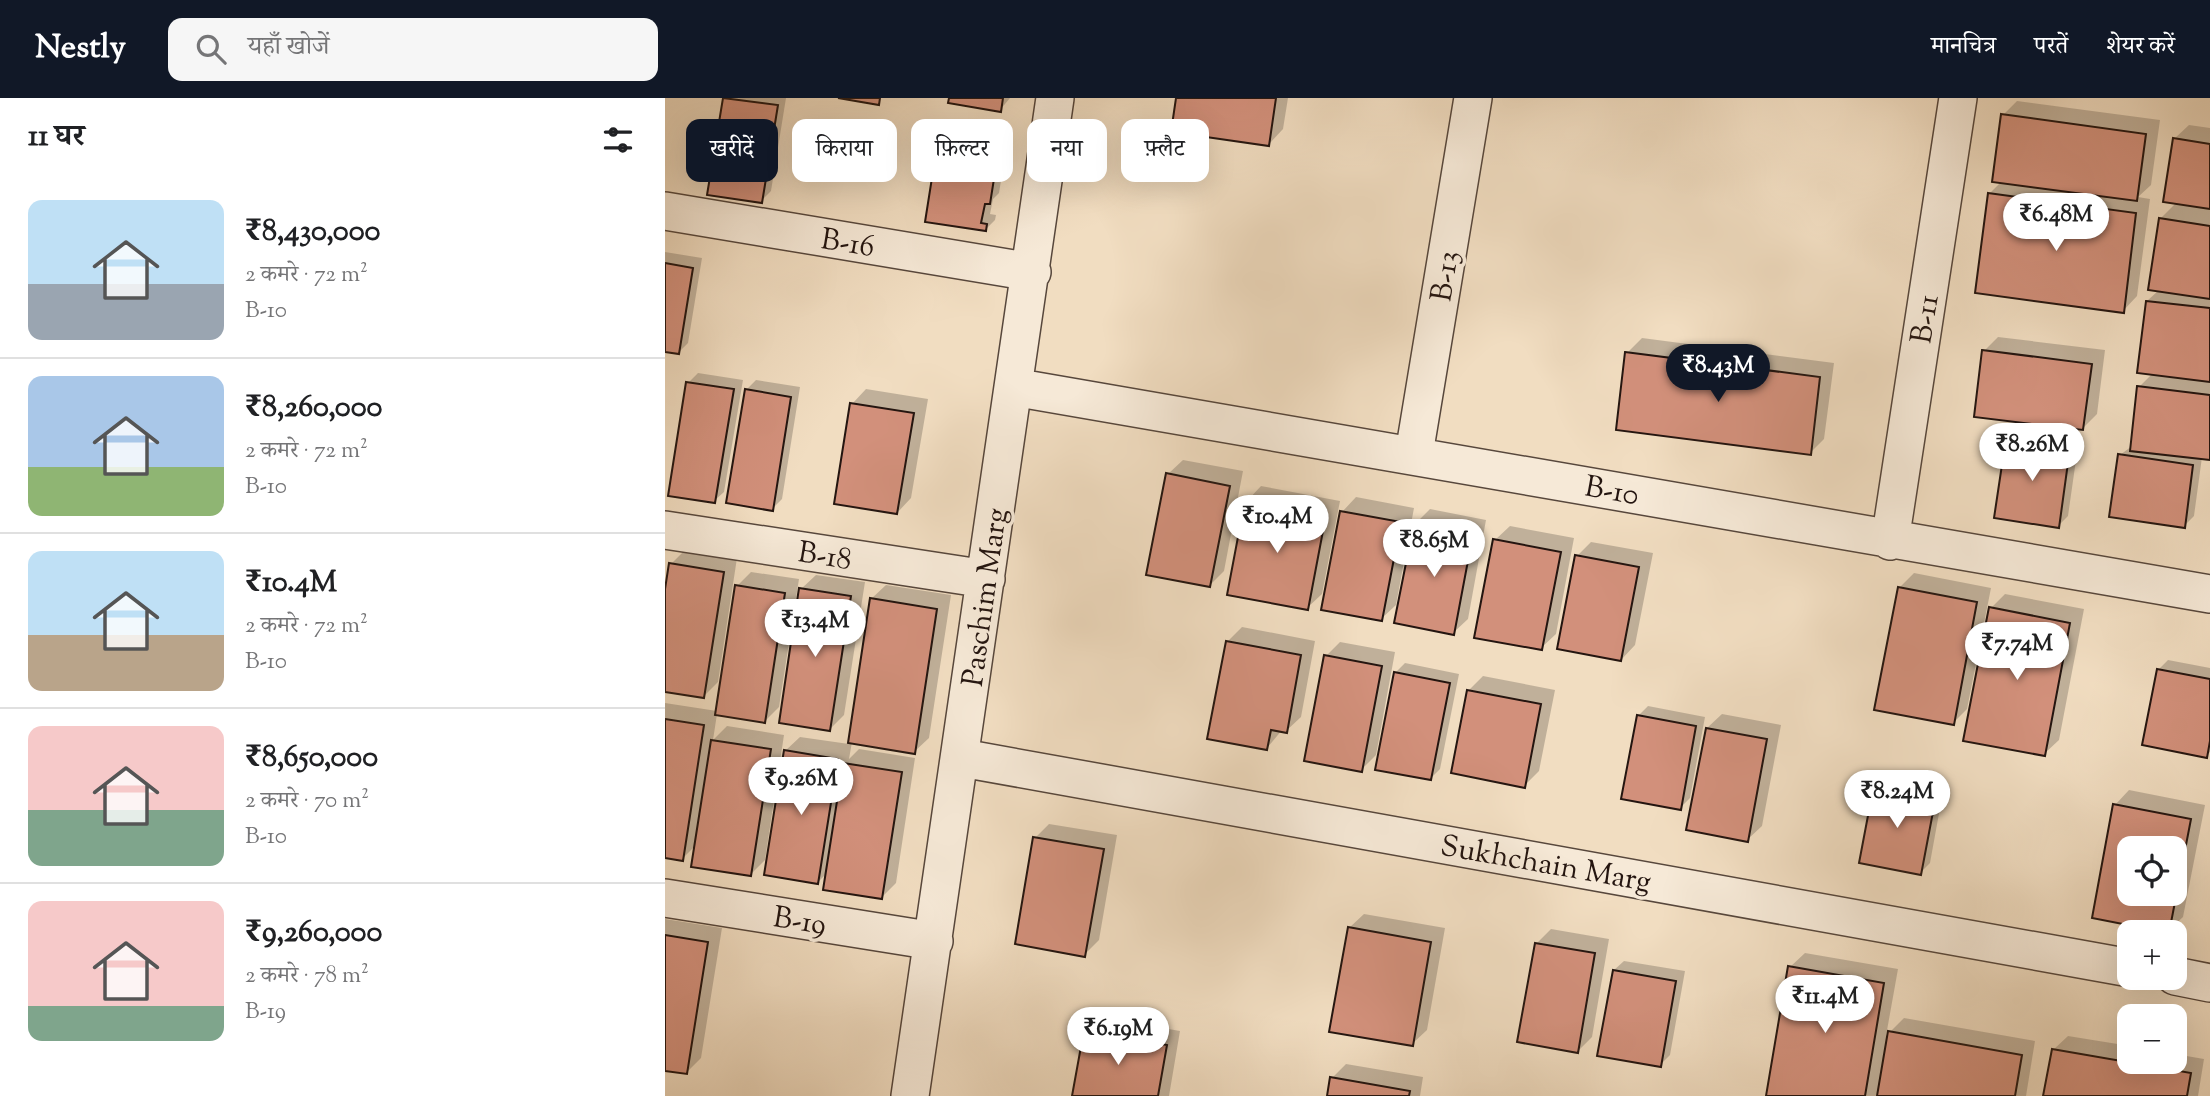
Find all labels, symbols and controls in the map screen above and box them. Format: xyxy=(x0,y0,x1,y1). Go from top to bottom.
search box xyxy=(168,18,658,81)
text: Nestly xyxy=(35,25,126,73)
text: यहाँ खोजें xyxy=(248,29,330,66)
icon: search xyxy=(192,30,230,68)
text: मानचित्र xyxy=(1931,30,1996,64)
text: परतें xyxy=(2034,30,2068,64)
text: शेयर करें xyxy=(2106,30,2175,64)
text: 11 घर xyxy=(28,116,85,159)
chip: खरीदें xyxy=(686,119,778,182)
chip: किराया xyxy=(792,119,897,182)
chip: फ़िल्टर xyxy=(911,119,1013,182)
chip: नया xyxy=(1027,119,1107,182)
chip: फ़्लैट xyxy=(1121,119,1209,182)
icon: filters xyxy=(599,121,637,159)
pin: ₹6.48M xyxy=(1999,194,2113,253)
text: ₹6.48M xyxy=(2019,199,2093,232)
text: ₹8,430,000 xyxy=(245,211,380,254)
street label: B-16 xyxy=(818,219,878,270)
icon: home xyxy=(84,228,168,312)
street label: B-13 xyxy=(1421,248,1472,305)
text: 2 कमरे · 72 m² xyxy=(245,259,368,292)
street label: B-11 xyxy=(1901,292,1952,347)
text: B-10 xyxy=(245,295,287,328)
pin: ₹8.43M xyxy=(1661,344,1775,404)
text: ₹8.43M xyxy=(1682,350,1754,383)
text: ₹8,260,000 xyxy=(245,387,382,430)
icon: home xyxy=(84,404,168,488)
pin: ₹8.26M xyxy=(1975,424,2089,483)
text: ₹8.26M xyxy=(1995,429,2069,462)
text: 2 कमरे · 72 m² xyxy=(245,435,368,468)
street label: B-10 xyxy=(1581,467,1642,518)
text: B-10 xyxy=(245,471,287,504)
pin: ₹10.4M xyxy=(1220,496,1334,555)
text: ₹10.4M xyxy=(1242,501,1312,534)
street label: Paschim Marg xyxy=(953,505,1020,689)
pin: ₹8.65M xyxy=(1377,519,1491,579)
text: ₹8.65M xyxy=(1399,525,1469,558)
street label: B-18 xyxy=(795,532,855,583)
text: ₹10.4M xyxy=(245,562,337,605)
icon: home xyxy=(84,579,168,663)
pin: ₹13.4M xyxy=(758,600,872,659)
text: ₹13.4M xyxy=(781,605,849,638)
text: 2 कमरे · 72 m² xyxy=(245,610,368,643)
pin: ₹7.74M xyxy=(1960,622,2074,682)
text: ₹7.74M xyxy=(1981,628,2053,661)
text: B-10 xyxy=(245,646,287,679)
text: ₹8,650,000 xyxy=(245,737,378,780)
icon: home xyxy=(84,754,168,838)
pin: ₹9.26M xyxy=(744,758,858,817)
text: ₹9.26M xyxy=(764,763,838,796)
pin: ₹8.24M xyxy=(1840,770,1954,830)
text: ₹8.24M xyxy=(1860,776,1934,809)
text: 2 कमरे · 70 m² xyxy=(245,785,369,818)
text: B-10 xyxy=(245,821,287,854)
street label: Sukhchain Marg xyxy=(1437,826,1654,905)
map controls xyxy=(2117,836,2187,1074)
button: locate xyxy=(2117,836,2187,906)
street label: B-19 xyxy=(770,897,829,948)
text: ₹9,260,000 xyxy=(245,912,382,955)
button: + xyxy=(2117,920,2187,990)
icon: home xyxy=(84,929,168,1013)
text: 2 कमरे · 78 m² xyxy=(245,960,369,993)
pin: ₹11.4M xyxy=(1768,976,1882,1035)
text: ₹11.4M xyxy=(1791,981,1859,1014)
text: B-19 xyxy=(245,996,286,1029)
button: − xyxy=(2117,1004,2187,1074)
pin: ₹6.19M xyxy=(1061,1007,1175,1067)
text: ₹6.19M xyxy=(1083,1013,1153,1046)

